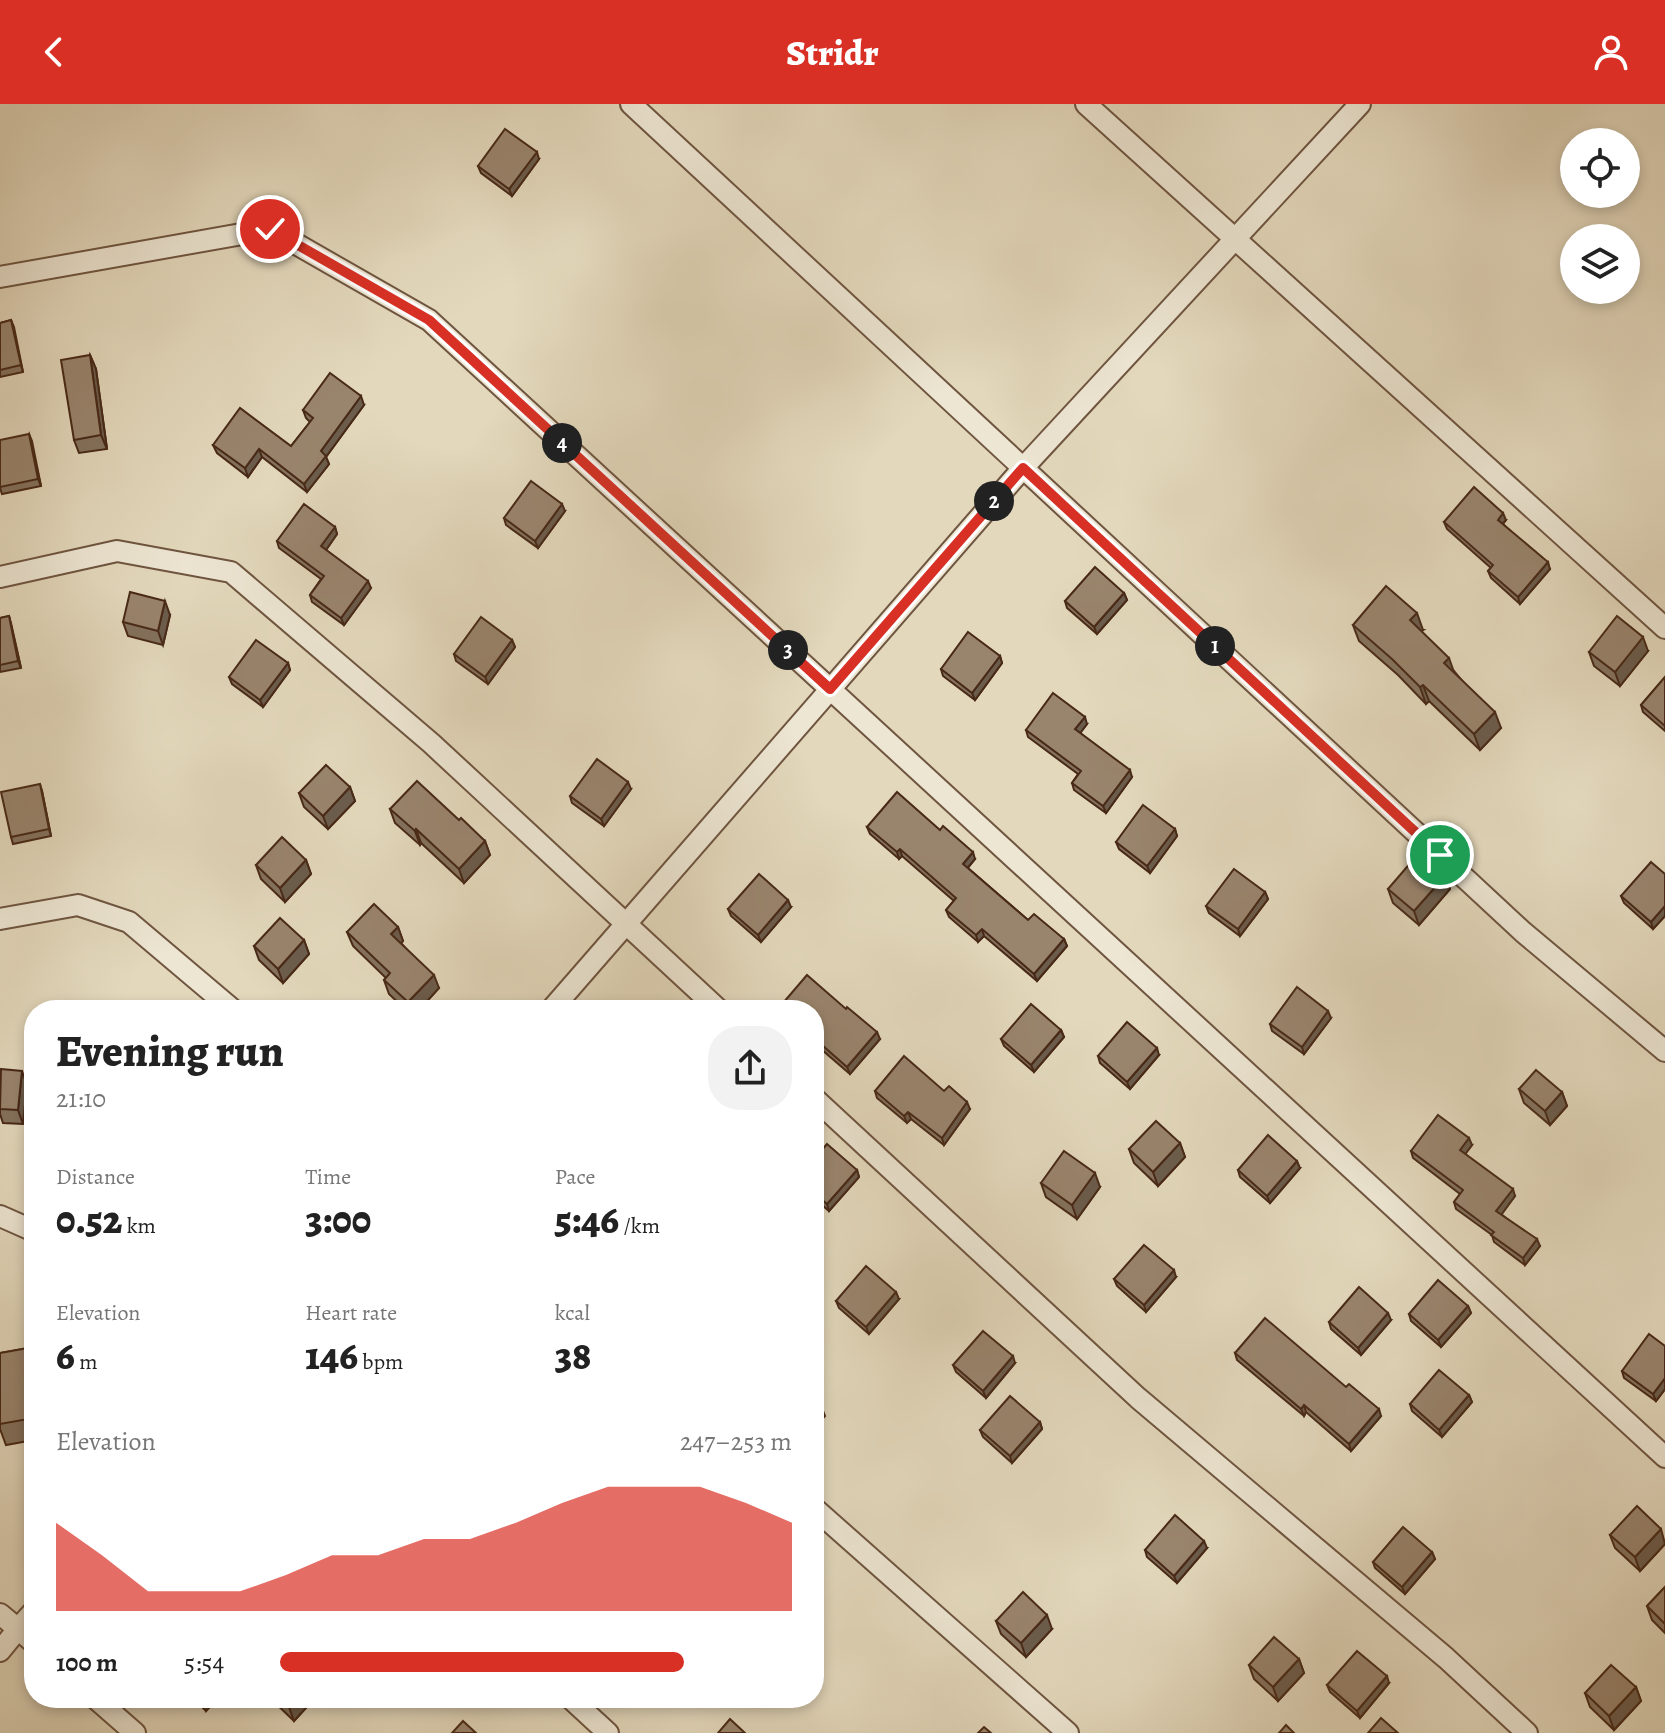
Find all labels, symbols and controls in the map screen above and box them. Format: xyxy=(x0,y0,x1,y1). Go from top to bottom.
text: Stridr xyxy=(786,28,879,77)
icon: back xyxy=(32,30,76,74)
icon: person xyxy=(1589,30,1633,74)
map controls xyxy=(1560,128,1640,304)
button: locate xyxy=(1560,128,1640,208)
pin xyxy=(236,195,304,263)
icon: check xyxy=(248,207,292,251)
button: layers xyxy=(1560,224,1640,304)
pin: 4 xyxy=(542,423,582,463)
text: 4 xyxy=(557,428,567,458)
pin: 2 xyxy=(974,481,1014,521)
text: 2 xyxy=(989,486,999,516)
pin: 1 xyxy=(1195,626,1235,666)
pin: 3 xyxy=(768,630,808,670)
text: 1 xyxy=(1211,631,1219,661)
text: 3 xyxy=(783,635,793,665)
pin xyxy=(1406,821,1474,889)
icon: arrive xyxy=(1418,833,1462,877)
text: Evening run xyxy=(56,1021,284,1081)
button: share xyxy=(708,1026,792,1110)
text: 21:10 xyxy=(56,1081,106,1116)
text: Distance xyxy=(56,1162,135,1192)
text: Time xyxy=(305,1162,351,1192)
text: Pace xyxy=(555,1162,595,1192)
text: 0.52 xyxy=(56,1192,122,1247)
text: 3:00 xyxy=(305,1192,371,1247)
text: 5:46 xyxy=(555,1192,619,1247)
text: km xyxy=(122,1211,156,1241)
text: /km xyxy=(619,1211,660,1241)
text: Elevation xyxy=(56,1298,140,1328)
text: Heart rate xyxy=(305,1298,397,1328)
text: kcal xyxy=(555,1298,590,1328)
text: 6 xyxy=(56,1328,75,1383)
text: 146 xyxy=(305,1328,358,1383)
text: 38 xyxy=(555,1328,591,1383)
text: m xyxy=(75,1347,97,1377)
text: bpm xyxy=(358,1347,403,1377)
text: Elevation xyxy=(56,1424,156,1459)
text: 247–253 m xyxy=(680,1424,792,1459)
text: 100 m xyxy=(56,1645,118,1680)
text: 5:54 xyxy=(184,1645,224,1680)

